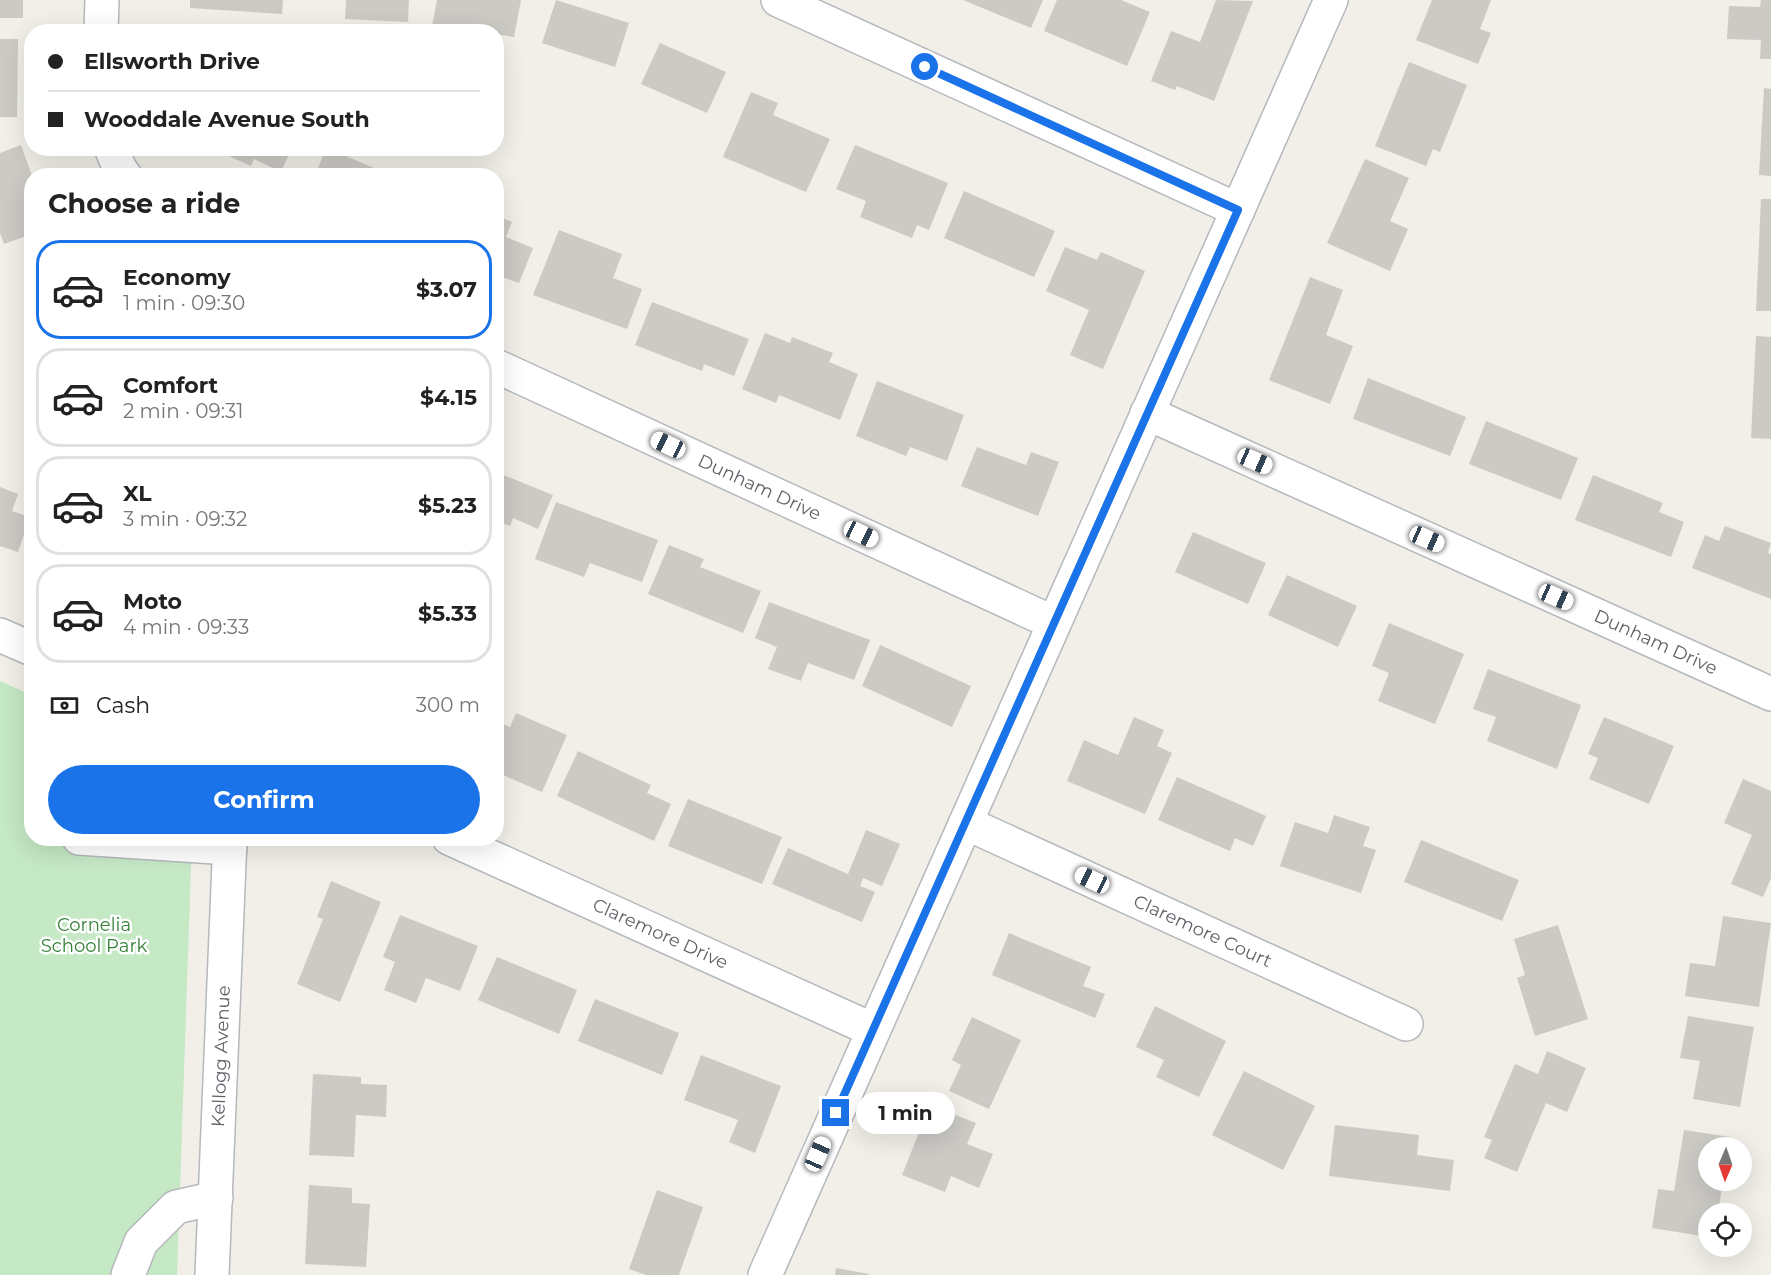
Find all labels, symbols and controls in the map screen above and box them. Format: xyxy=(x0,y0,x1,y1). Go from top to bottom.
text: Ellsworth Drive xyxy=(84,48,260,75)
route start xyxy=(911,53,938,80)
text: Wooddale Avenue South xyxy=(84,106,370,133)
text: Choose a ride xyxy=(48,187,240,220)
icon: car xyxy=(51,263,105,317)
text: Economy xyxy=(123,264,231,291)
text: $3.07 xyxy=(416,276,477,303)
text: 1 min · 09:30 xyxy=(123,291,245,315)
icon: car xyxy=(51,371,105,425)
text: Comfort xyxy=(123,372,218,399)
text: $4.15 xyxy=(420,384,477,411)
text: 2 min · 09:31 xyxy=(123,399,243,423)
car xyxy=(648,429,688,461)
car xyxy=(1235,445,1275,477)
street label: Dunham Drive xyxy=(694,450,825,525)
icon: car xyxy=(51,479,105,533)
text: XL xyxy=(123,480,152,507)
text: $5.23 xyxy=(418,492,477,519)
text: 3 min · 09:32 xyxy=(123,507,247,531)
car xyxy=(841,518,881,550)
car xyxy=(1407,523,1447,555)
car xyxy=(1536,581,1576,613)
icon: car xyxy=(51,587,105,641)
text: Moto xyxy=(123,588,182,615)
text: $5.33 xyxy=(418,600,477,627)
street label: Dunham Drive xyxy=(1591,605,1721,679)
text: 4 min · 09:33 xyxy=(123,615,249,639)
icon: cash xyxy=(48,689,81,722)
text: Cash xyxy=(96,692,150,719)
text: 300 m xyxy=(416,693,480,717)
button: Confirm xyxy=(48,765,480,834)
car xyxy=(1072,864,1112,896)
street label: Claremore Court xyxy=(1130,890,1275,972)
street label: Claremore Drive xyxy=(589,894,732,974)
park label: Cornelia School Park xyxy=(41,914,147,957)
street label: Kellogg Avenue xyxy=(207,985,235,1127)
callout: 1 min xyxy=(857,1092,956,1134)
route end xyxy=(822,1099,849,1126)
text: 1 min xyxy=(878,1101,933,1125)
car xyxy=(802,1134,834,1174)
north arrow xyxy=(1698,1137,1752,1191)
map controls xyxy=(1698,1137,1752,1257)
button: locate xyxy=(1698,1203,1752,1257)

